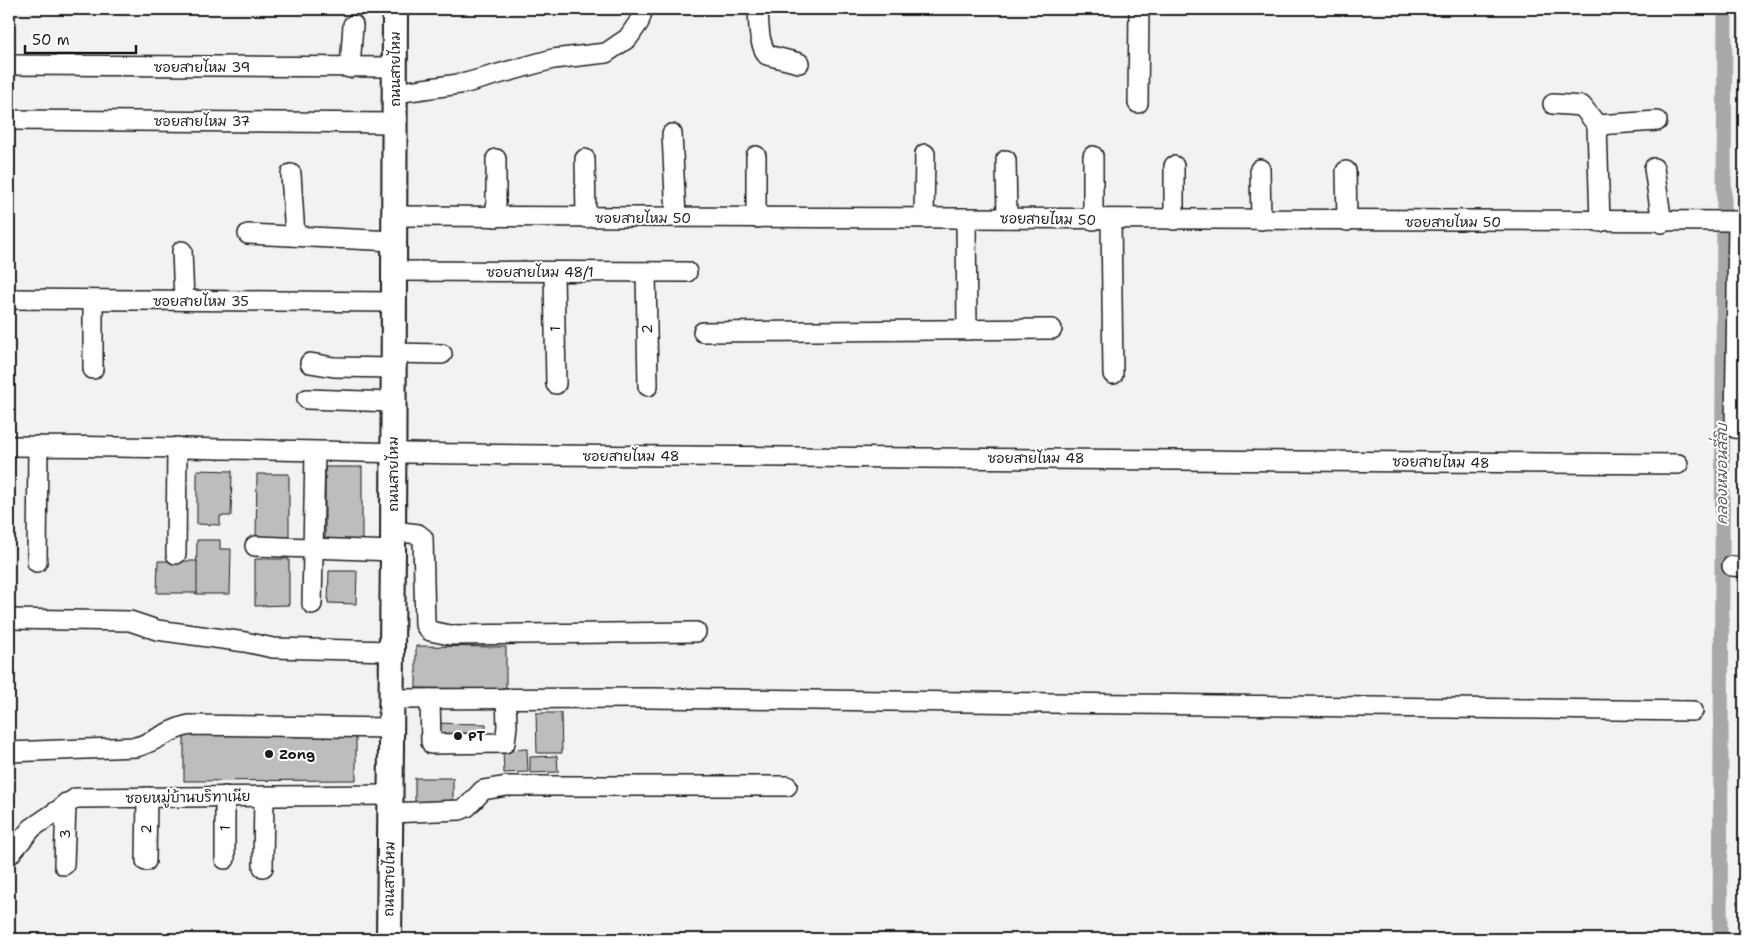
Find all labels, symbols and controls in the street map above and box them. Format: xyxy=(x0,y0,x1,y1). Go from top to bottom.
scale bar xyxy=(25,22,136,54)
text: 50 m xyxy=(32,30,70,50)
street label: ถนนสายไหม xyxy=(386,31,404,107)
street label: ซอยสายไหม 39 xyxy=(154,58,250,76)
street label: ซอยสายไหม 37 xyxy=(154,112,250,130)
street label: ซอยสายไหม 50 xyxy=(595,209,691,227)
street label: ซอยสายไหม 50 xyxy=(1000,209,1096,229)
street label: ซอยสายไหม 50 xyxy=(1405,213,1501,231)
street label: ซอยสายไหม 48/1 xyxy=(486,263,594,281)
street label: ซอยสายไหม 35 xyxy=(153,292,249,310)
street label: 2 xyxy=(638,324,656,334)
street label: 1 xyxy=(546,326,564,332)
water label: คลองหมอนสี่สิบ xyxy=(1708,422,1732,525)
street label: ถนนสายไหม xyxy=(384,436,402,512)
street label: ซอยสายไหม 48 xyxy=(582,447,680,465)
street label: ซอยสายไหม 48 xyxy=(987,449,1085,467)
street label: ซอยสายไหม 48 xyxy=(1392,452,1490,472)
place label: PT xyxy=(468,727,485,745)
marker: PT xyxy=(452,730,464,742)
place label: Zong xyxy=(279,745,315,763)
marker: Zong xyxy=(263,748,275,760)
street label: ซอยหมู่บ้านบริทาเนีย xyxy=(125,787,251,808)
street label: 2 xyxy=(137,824,155,834)
street label: 1 xyxy=(216,825,234,831)
street label: 3 xyxy=(56,829,74,839)
street label: ถนนสายไหม xyxy=(379,841,399,917)

